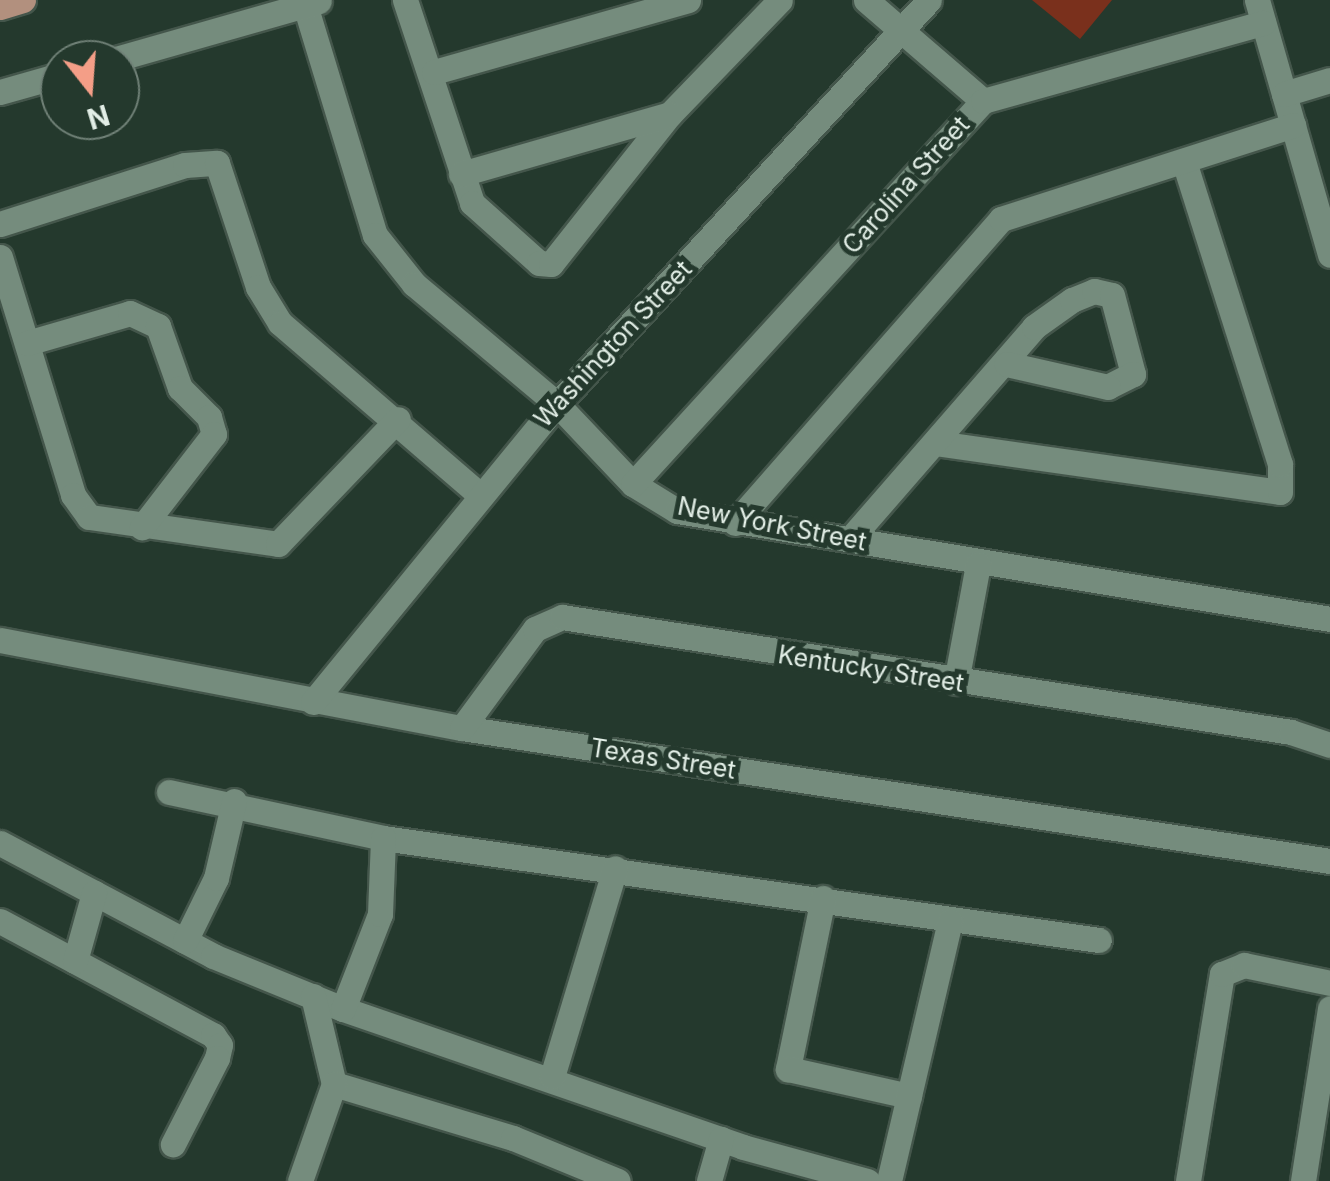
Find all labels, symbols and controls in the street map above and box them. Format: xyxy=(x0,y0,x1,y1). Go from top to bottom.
north arrow xyxy=(40,40,140,140)
text: N xyxy=(83,97,113,136)
street label: Carolina Street xyxy=(836,110,976,260)
street label: Washington Street xyxy=(528,254,698,434)
street label: New York Street xyxy=(675,491,869,557)
street label: Kentucky Street xyxy=(776,639,966,699)
street label: Texas Street xyxy=(588,733,738,785)

